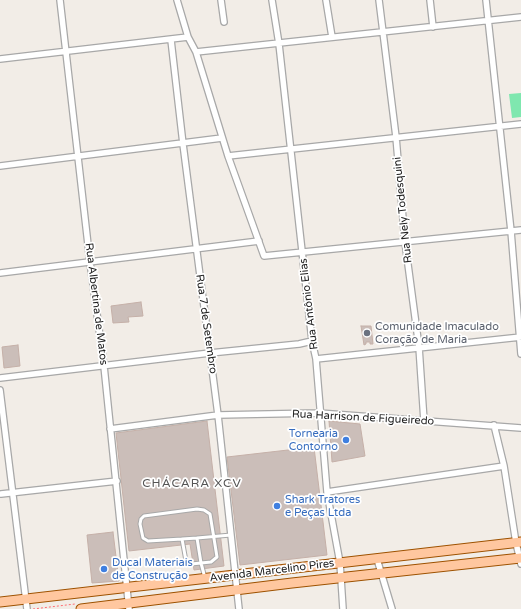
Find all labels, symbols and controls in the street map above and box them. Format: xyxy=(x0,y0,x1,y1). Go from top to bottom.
street label: Rua Nely Todesquini xyxy=(391,156,415,264)
street label: Rua Albertina de Matos xyxy=(82,242,110,366)
street label: Rua Antônio Elias xyxy=(297,258,321,350)
street label: Rua 7 de Setembro xyxy=(192,273,220,375)
place label: Comunidade Imaculado Coração de Maria xyxy=(375,320,499,346)
marker: Comunidade Imaculado Coração de Maria xyxy=(362,328,372,338)
street label: Rua Harrison de Figueiredo xyxy=(291,408,435,428)
place label: Tornearia Contorno xyxy=(289,427,338,453)
marker: Tornearia Contorno xyxy=(341,435,351,445)
district label: CHÁCARA XCV xyxy=(142,477,242,491)
place label: Shark Tratores e Peças Ltda xyxy=(285,493,360,519)
marker: Shark Tratores e Peças Ltda xyxy=(272,501,282,511)
place label: Ducal Materiais de Construção xyxy=(112,556,193,582)
street label: Avenida Marcelino Pires xyxy=(209,557,335,585)
marker: Ducal Materiais de Construção xyxy=(99,564,109,574)

